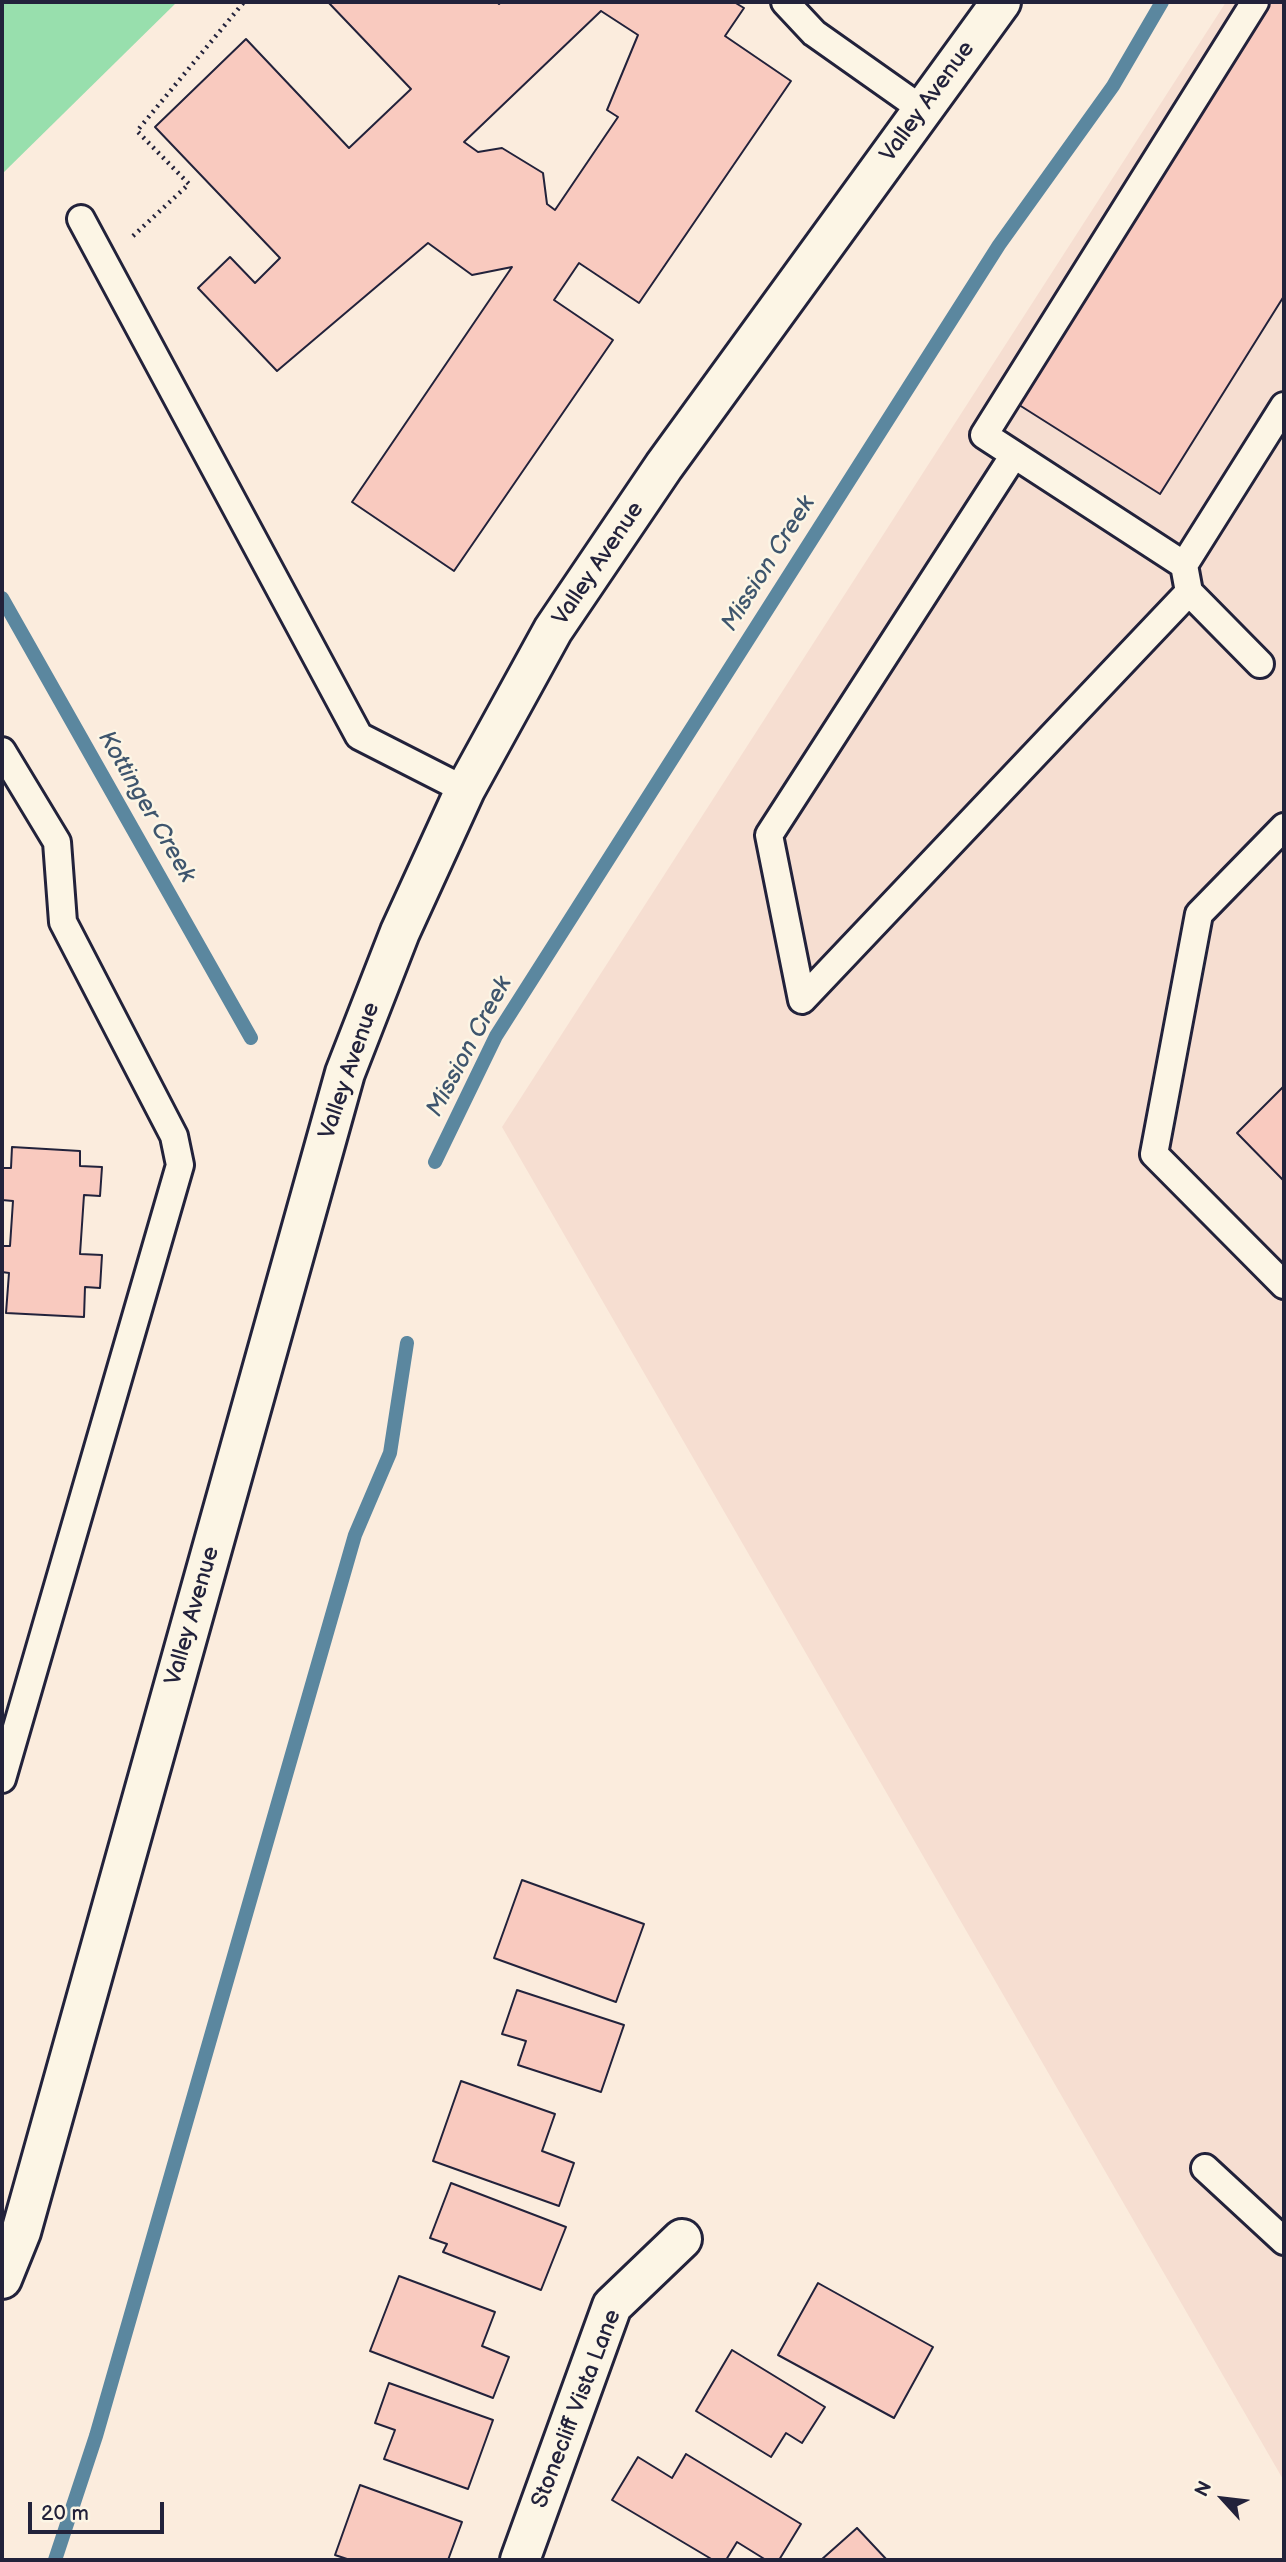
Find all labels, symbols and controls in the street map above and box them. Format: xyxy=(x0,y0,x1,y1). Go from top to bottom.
street label: Valley Avenue xyxy=(875,36,981,168)
water label: Mission Creek xyxy=(716,491,822,637)
street label: Valley Avenue xyxy=(548,497,650,631)
water label: Kottinger Creek xyxy=(91,726,201,888)
water label: Mission Creek xyxy=(421,972,519,1122)
street label: Valley Avenue xyxy=(314,999,386,1143)
street label: Valley Avenue xyxy=(160,1544,226,1688)
street label: Stonecliff Vista Lane xyxy=(526,2306,628,2512)
north arrow xyxy=(1188,2464,1258,2534)
text: N xyxy=(1190,2478,1217,2501)
scale bar xyxy=(32,2488,168,2532)
text: 20 m xyxy=(41,2501,89,2526)

